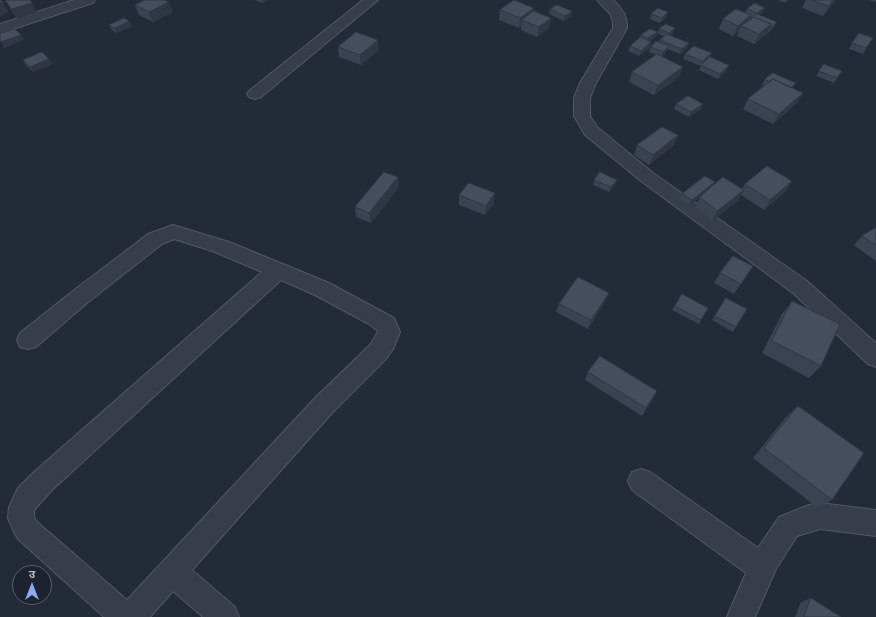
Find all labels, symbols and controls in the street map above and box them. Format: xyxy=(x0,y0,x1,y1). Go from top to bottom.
north arrow xyxy=(12,565,52,605)
text: उ xyxy=(29,568,35,580)

